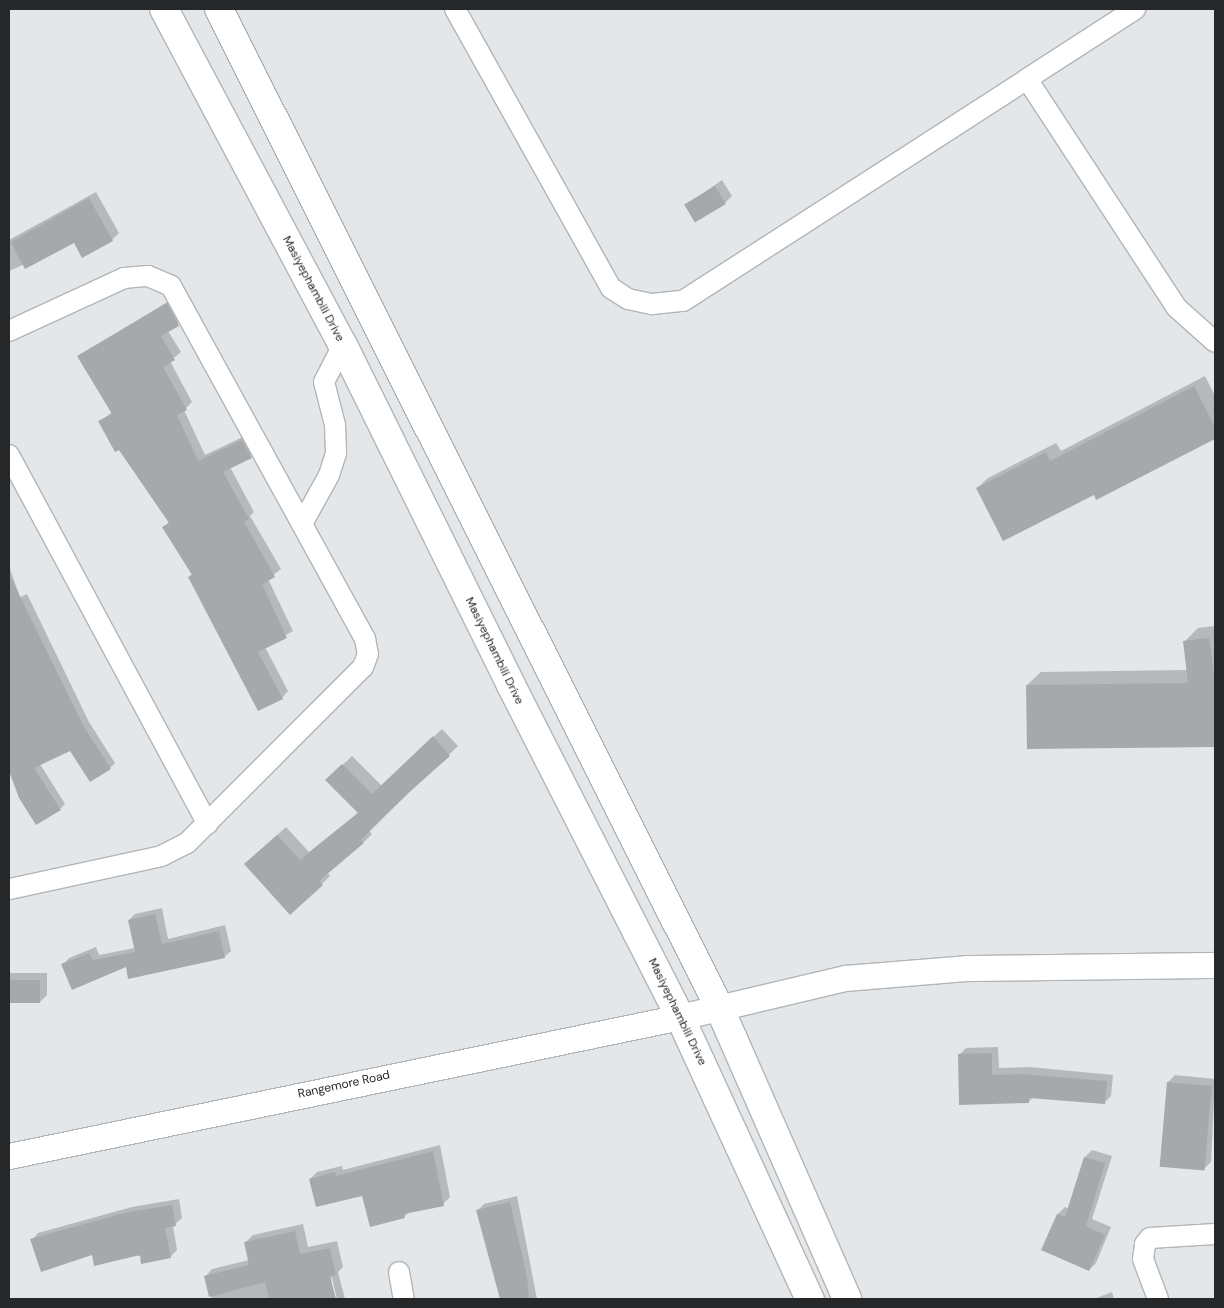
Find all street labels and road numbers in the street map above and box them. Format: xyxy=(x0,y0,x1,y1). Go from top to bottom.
street label: Masiyephambili Drive xyxy=(279,234,347,344)
street label: Masiyephambili Drive xyxy=(462,595,526,707)
street label: Masiyephambili Drive xyxy=(645,956,709,1068)
street label: Rangemore Road xyxy=(297,1068,391,1102)

